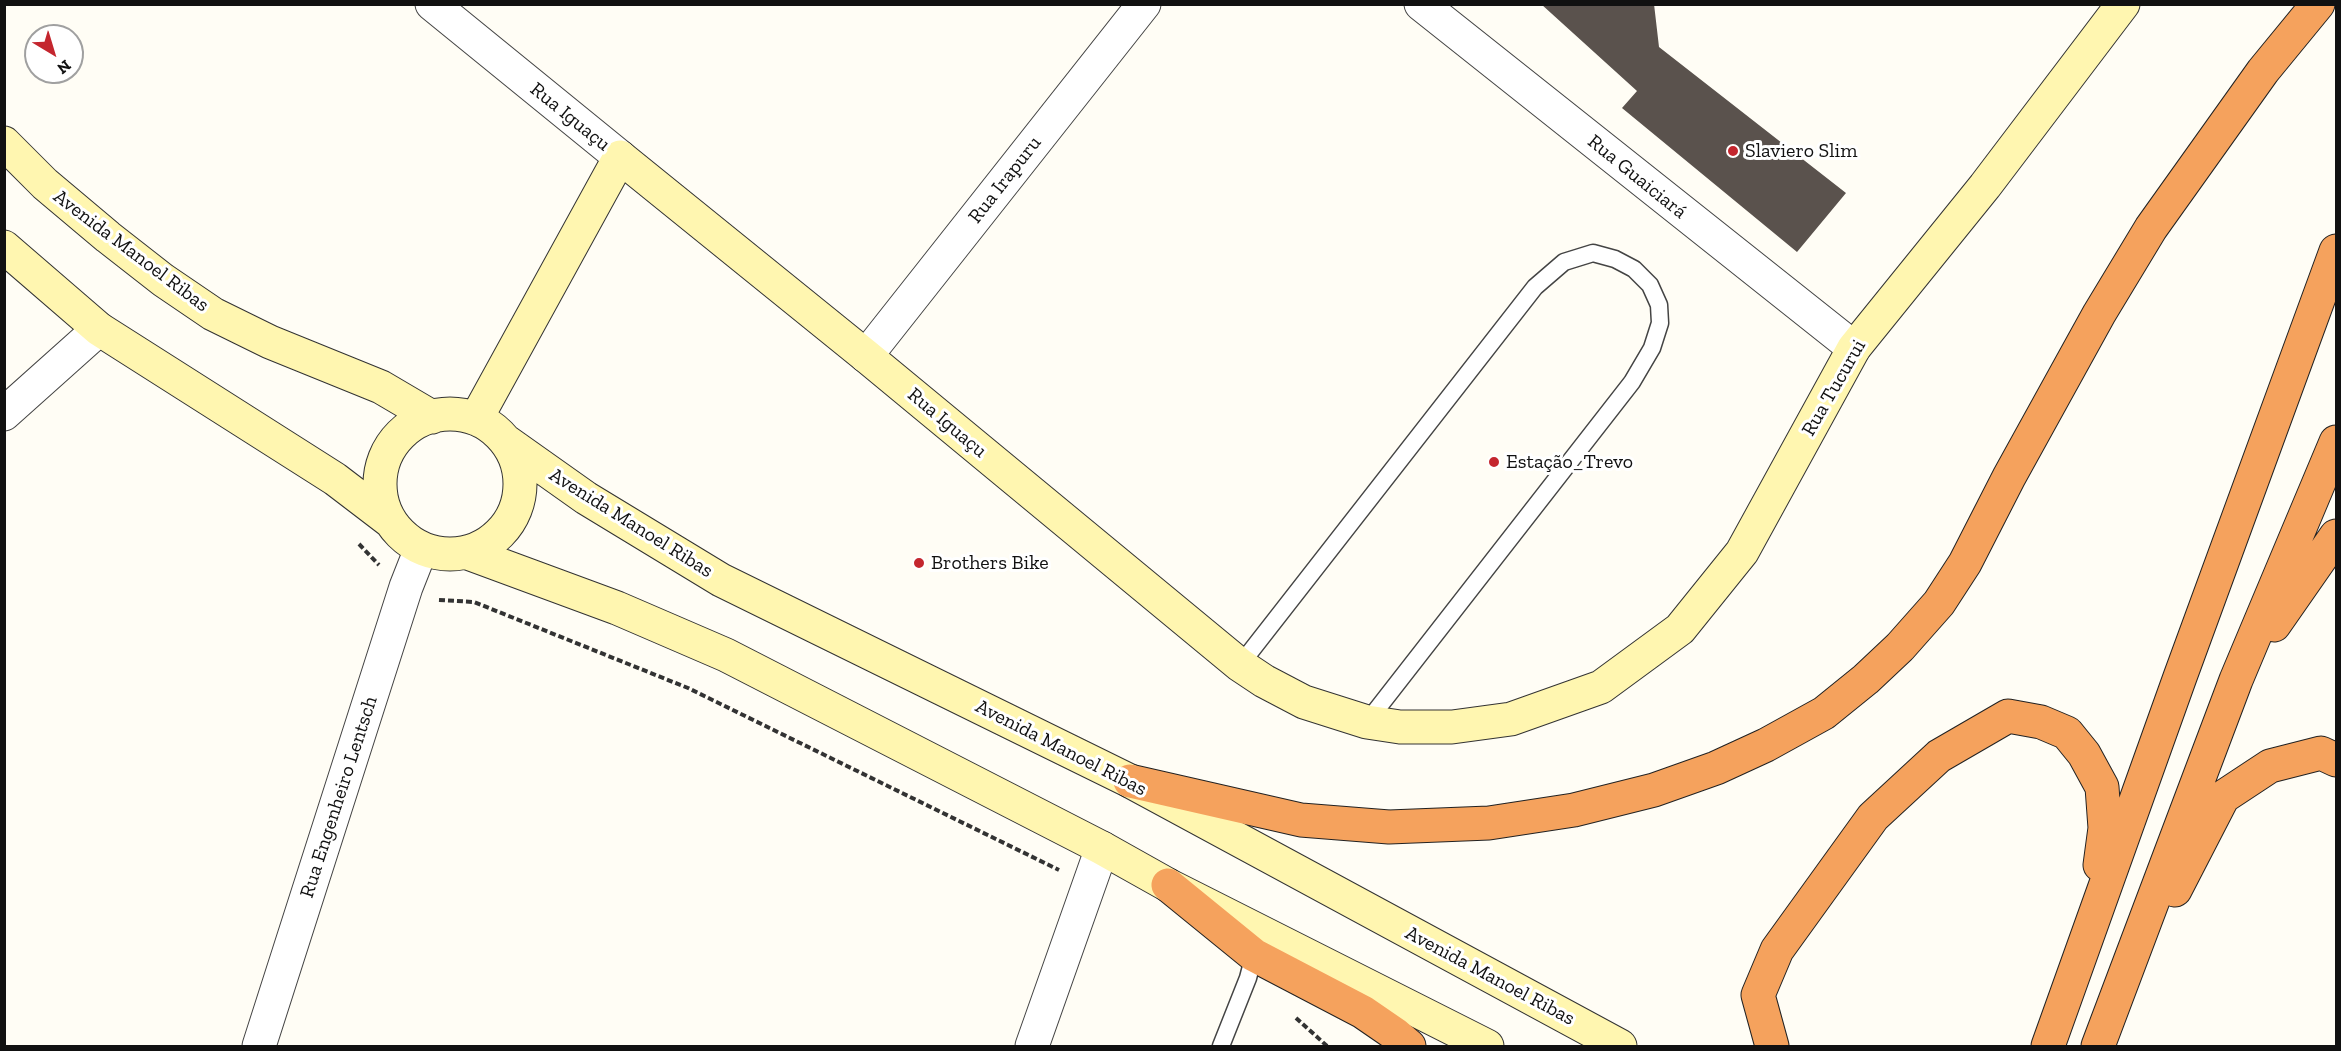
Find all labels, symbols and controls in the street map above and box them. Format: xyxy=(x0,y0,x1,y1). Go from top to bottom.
north arrow xyxy=(24,24,84,84)
text: N xyxy=(54,56,75,78)
street label: Rua Iguaçu xyxy=(525,77,615,157)
street label: Rua Guaiciará xyxy=(1583,130,1691,224)
street label: Rua Irapuru xyxy=(963,132,1047,228)
place label: Slaviero Slim xyxy=(1745,139,1857,163)
marker: Slaviero Slim xyxy=(1726,144,1740,158)
street label: Avenida Manoel Ribas xyxy=(48,185,214,317)
street label: Rua Tucurui xyxy=(1797,336,1871,440)
street label: Rua Iguaçu xyxy=(903,383,991,463)
place label: Estação_Trevo xyxy=(1506,450,1633,474)
marker: Estação_Trevo xyxy=(1487,455,1501,469)
street label: Avenida Manoel Ribas xyxy=(545,463,717,583)
place label: Brothers Bike xyxy=(931,551,1049,575)
marker: Brothers Bike xyxy=(912,556,926,570)
street label: Rua Engenheiro Lentsch xyxy=(295,693,383,901)
street label: Avenida Manoel Ribas xyxy=(972,694,1150,802)
street label: Avenida Manoel Ribas xyxy=(1401,921,1579,1031)

